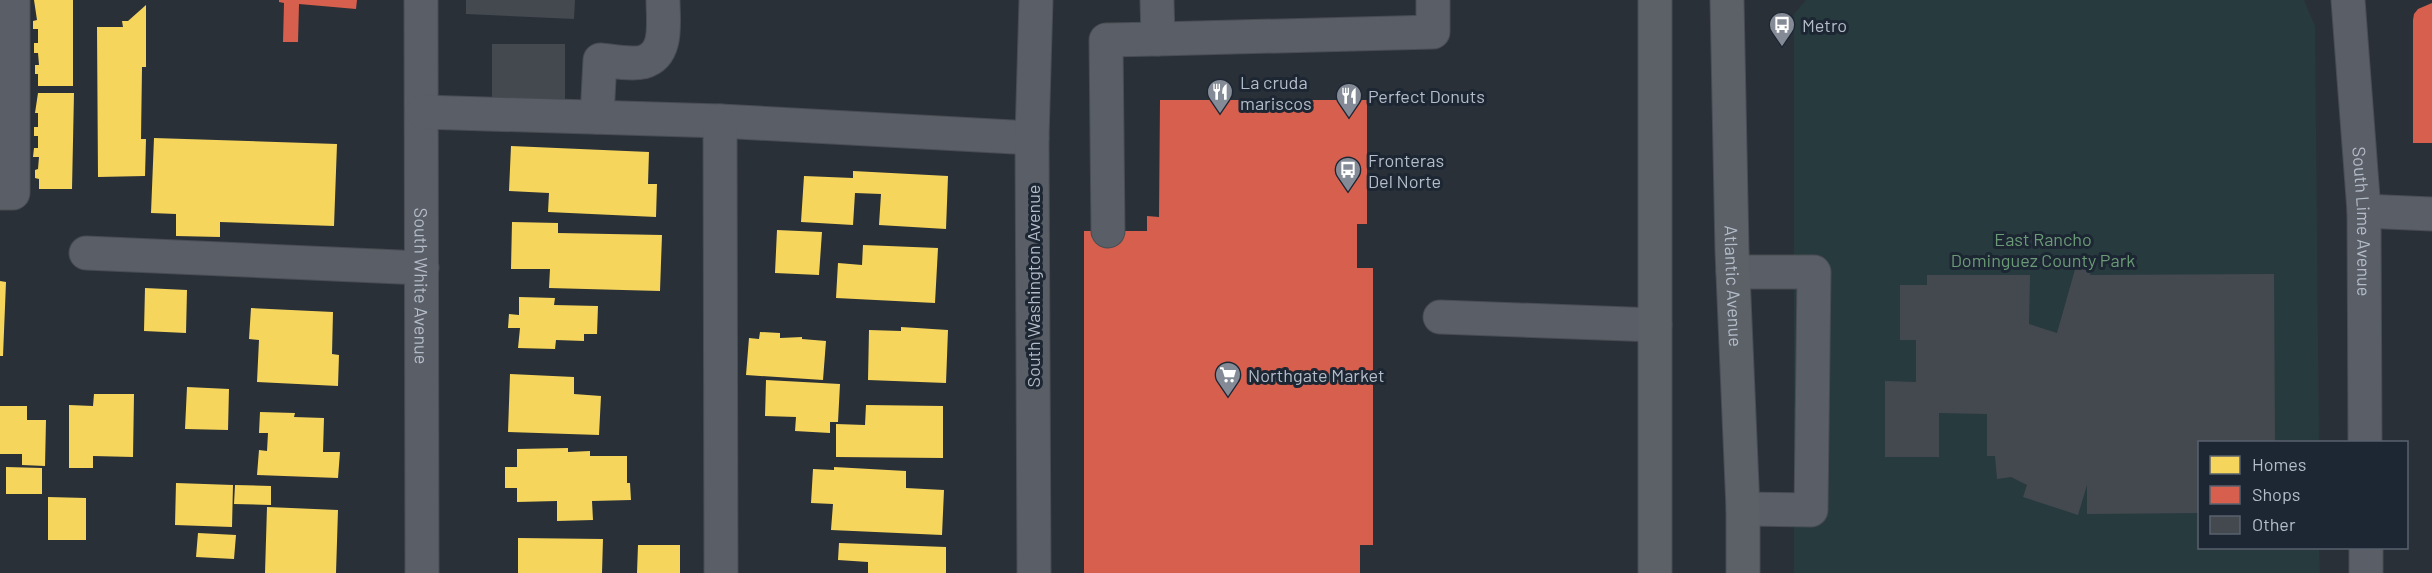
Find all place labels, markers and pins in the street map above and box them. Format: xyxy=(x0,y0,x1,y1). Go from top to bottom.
bus stop icon: Metro xyxy=(1767,10,1797,48)
place label: Metro xyxy=(1802,14,1847,36)
place label: La cruda mariscos xyxy=(1240,71,1312,114)
restaurant icon: La cruda mariscos xyxy=(1205,77,1235,115)
restaurant icon: Perfect Donuts xyxy=(1334,81,1364,119)
place label: Perfect Donuts xyxy=(1368,85,1485,107)
place label: Fronteras Del Norte xyxy=(1368,149,1444,192)
bus stop icon: Fronteras Del Norte xyxy=(1333,155,1363,193)
supermarket icon: Northgate Market xyxy=(1213,360,1243,398)
place label: Northgate Market xyxy=(1248,364,1385,386)

